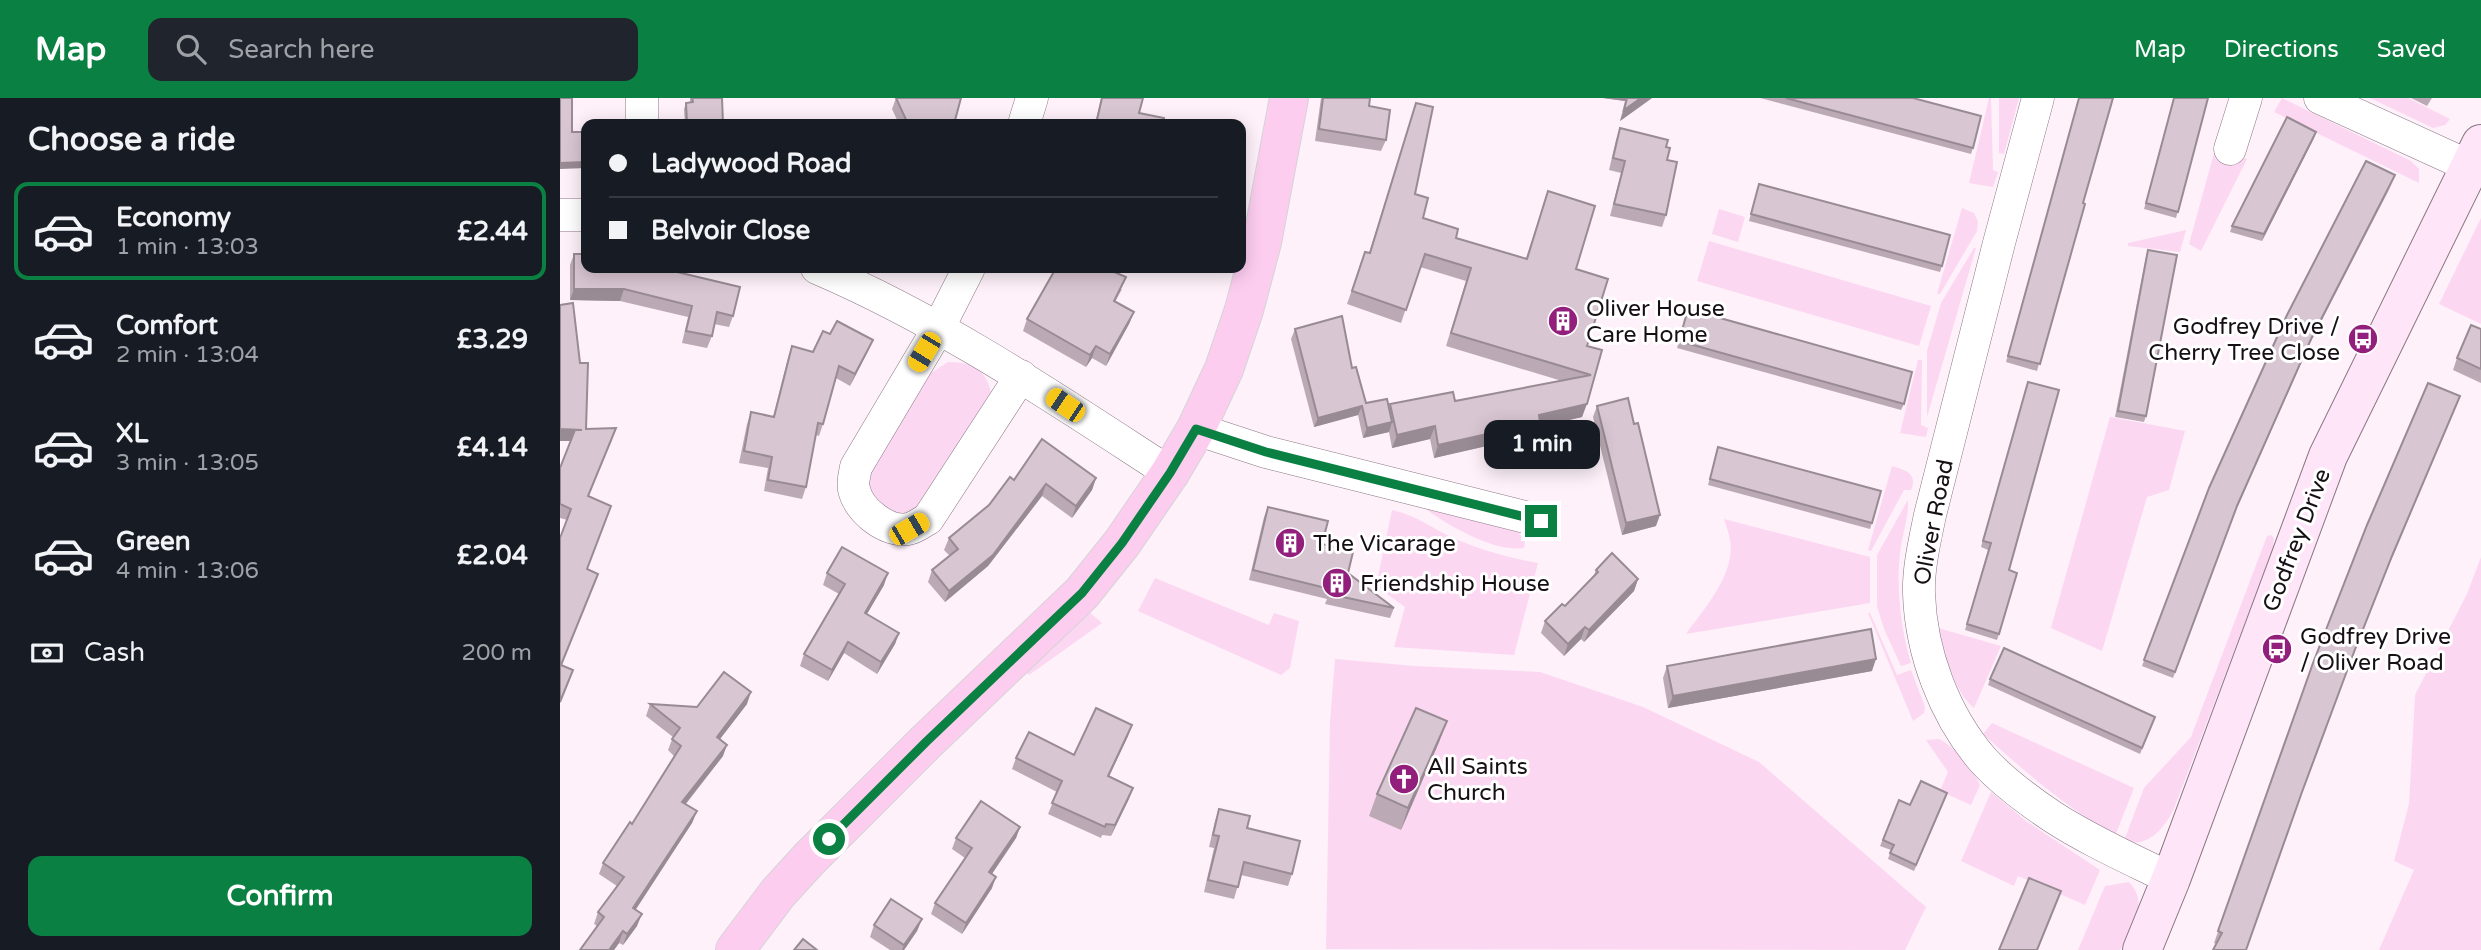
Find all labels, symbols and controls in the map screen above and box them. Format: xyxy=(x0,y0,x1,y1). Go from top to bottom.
search box xyxy=(148,18,638,81)
text: Map xyxy=(35,30,106,69)
icon: search xyxy=(172,30,210,68)
text: Search here xyxy=(228,34,374,65)
text: Map xyxy=(2134,35,2186,64)
text: Directions xyxy=(2224,35,2339,64)
text: Saved xyxy=(2377,35,2446,64)
text: Choose a ride xyxy=(28,121,235,159)
text: Ladywood Road xyxy=(651,148,852,179)
icon: car xyxy=(32,200,95,263)
text: Economy xyxy=(116,202,231,233)
text: Belvoir Close xyxy=(651,215,810,246)
text: £2.44 xyxy=(457,216,528,247)
text: 1 min · 13:03 xyxy=(116,233,259,261)
place label: Oliver House Care Home xyxy=(1586,295,1725,349)
building icon: Oliver House Care Home xyxy=(1546,304,1580,338)
icon: car xyxy=(32,308,95,371)
text: Comfort xyxy=(116,310,218,341)
place label: Godfrey Drive / Cherry Tree Close xyxy=(2148,313,2340,367)
bus stop icon: Godfrey Drive / Cherry Tree Close xyxy=(2346,322,2380,356)
text: £3.29 xyxy=(457,324,528,355)
car xyxy=(905,329,944,375)
text: 2 min · 13:04 xyxy=(116,341,259,369)
car xyxy=(1042,385,1089,425)
icon: car xyxy=(32,416,95,479)
text: XL xyxy=(116,418,148,449)
callout: 1 min xyxy=(1483,420,1599,468)
text: 1 min xyxy=(1511,430,1573,458)
text: £4.14 xyxy=(457,432,528,463)
text: 3 min · 13:05 xyxy=(116,449,259,477)
street label: Oliver Road xyxy=(1908,457,1960,587)
street label: Godfrey Drive xyxy=(2257,465,2337,616)
route end xyxy=(1525,505,1557,537)
car xyxy=(886,509,933,549)
icon: car xyxy=(32,524,95,587)
text: Green xyxy=(116,526,191,557)
building icon: The Vicarage xyxy=(1273,526,1307,560)
place label: The Vicarage xyxy=(1313,530,1456,558)
text: £2.04 xyxy=(457,540,528,571)
text: 4 min · 13:06 xyxy=(116,557,259,585)
building icon: Friendship House xyxy=(1320,566,1354,600)
place label: Friendship House xyxy=(1360,570,1550,598)
place label: Godfrey Drive / Oliver Road xyxy=(2300,623,2451,677)
bus stop icon: Godfrey Drive / Oliver Road xyxy=(2260,632,2294,666)
icon: cash xyxy=(28,634,66,672)
text: Cash xyxy=(84,637,145,668)
text: 200 m xyxy=(462,639,532,667)
place label: All Saints Church xyxy=(1427,753,1528,807)
church icon: All Saints Church xyxy=(1387,762,1421,796)
route start xyxy=(813,823,845,855)
button: Confirm xyxy=(28,856,532,936)

